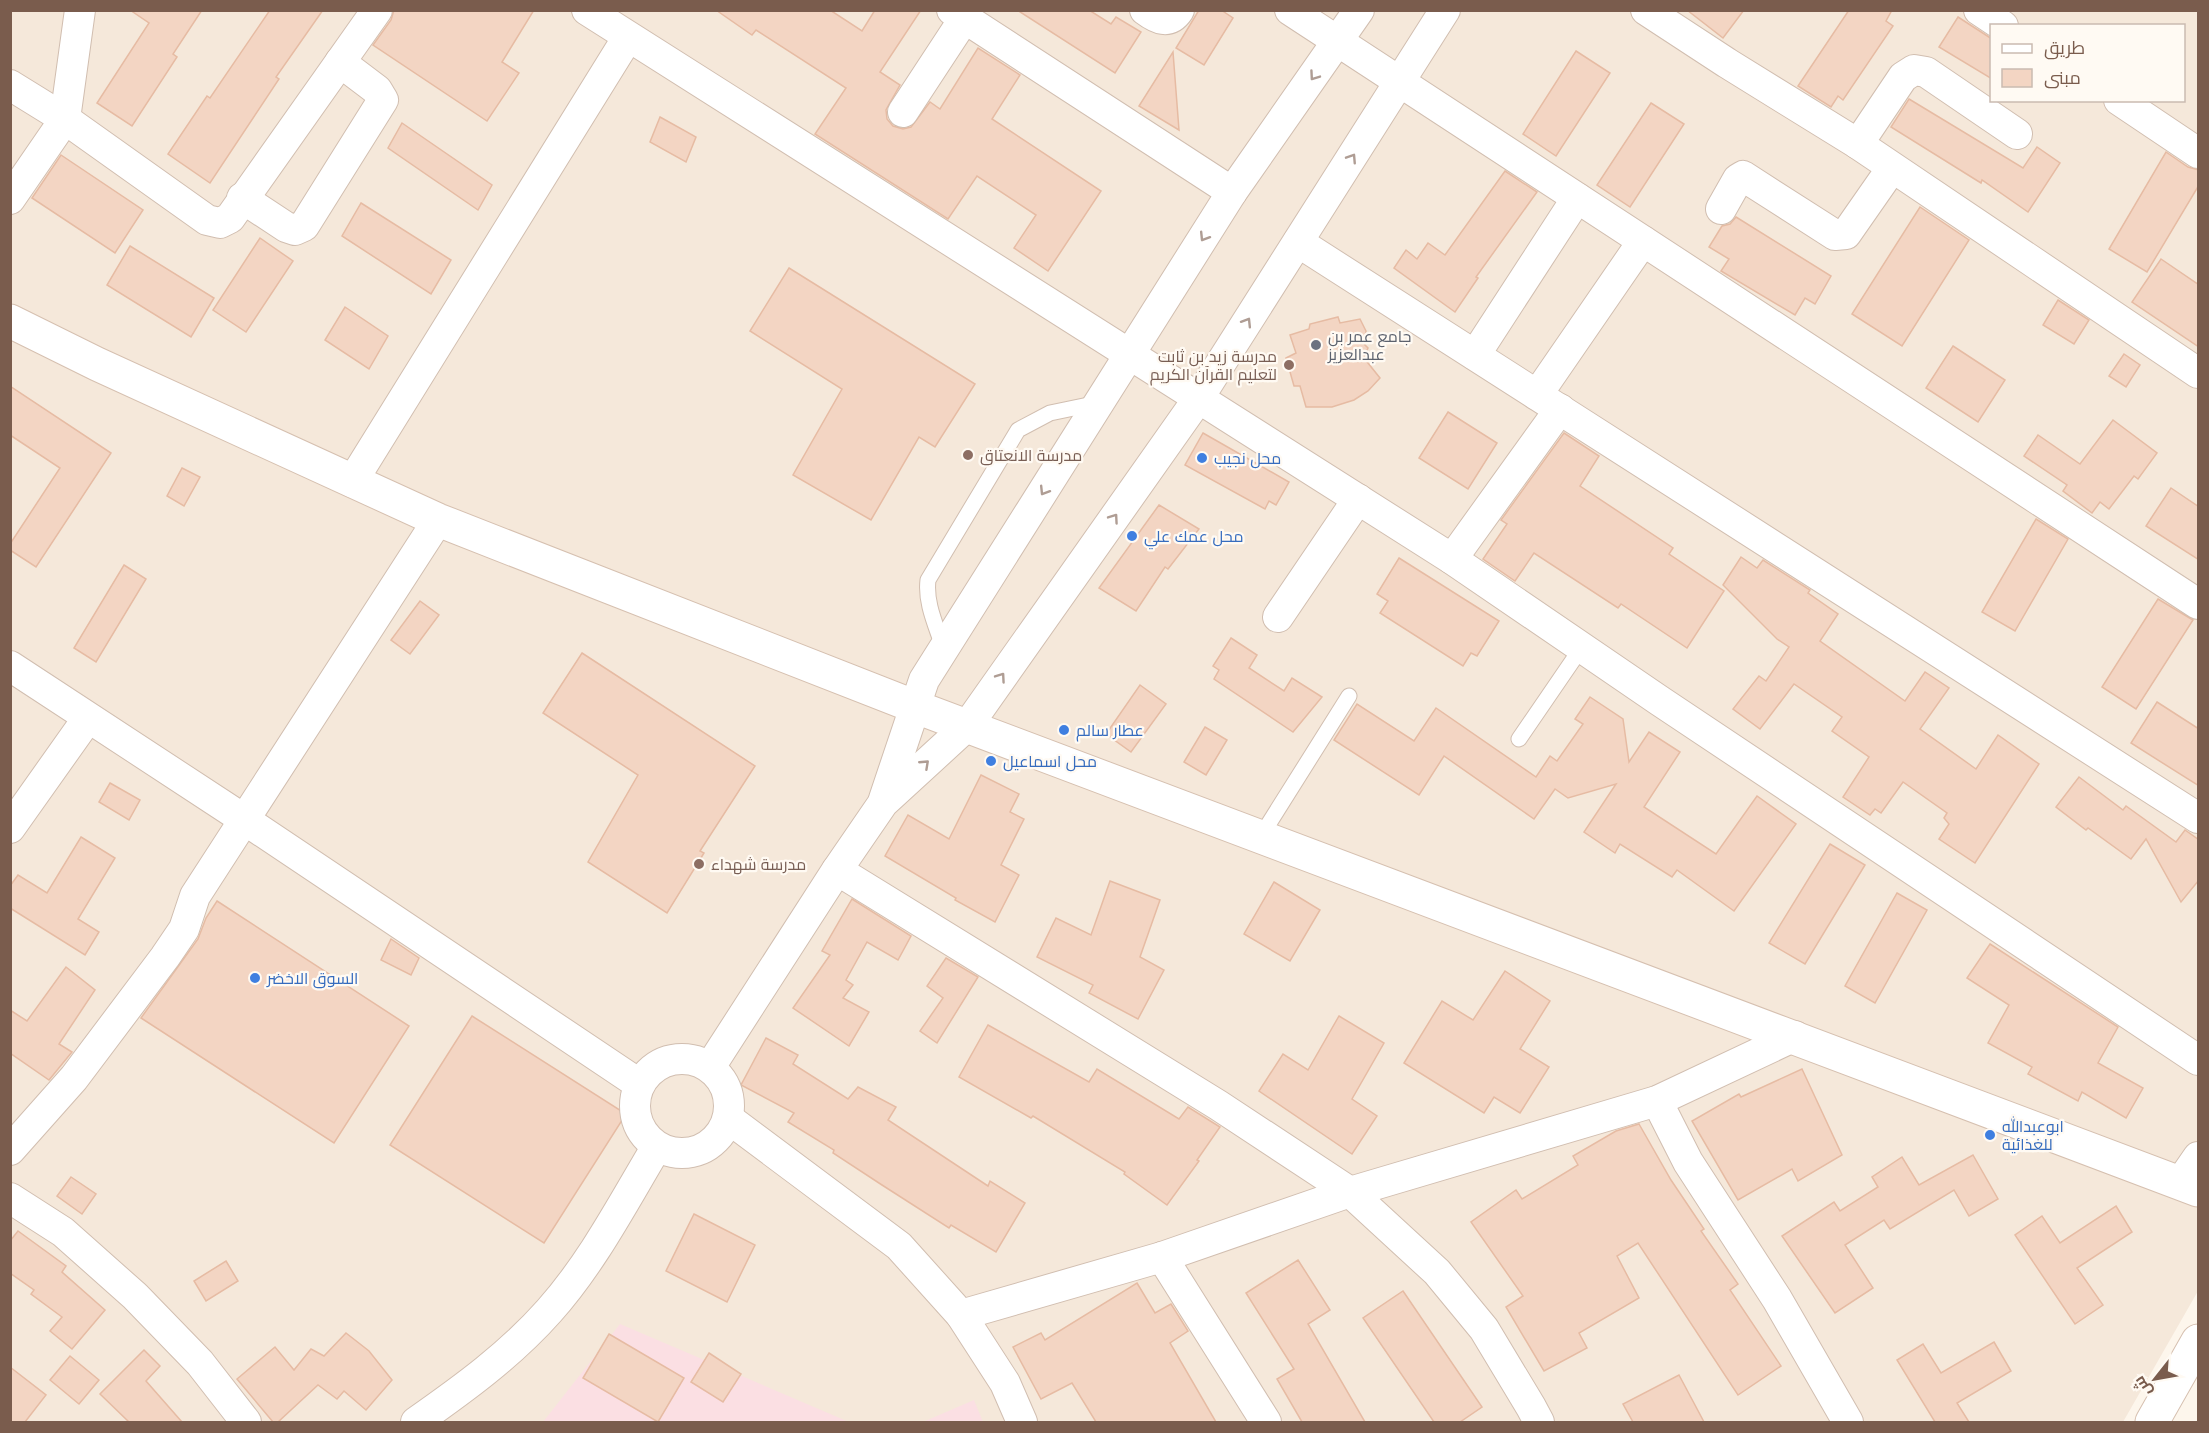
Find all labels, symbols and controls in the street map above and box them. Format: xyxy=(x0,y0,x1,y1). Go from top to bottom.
legend xyxy=(1990,24,2185,102)
text: طريق xyxy=(2044,38,2085,60)
text: مبنى xyxy=(2044,68,2081,89)
one-way arrow xyxy=(1310,70,1321,81)
one-way arrow xyxy=(1344,153,1355,164)
one-way arrow xyxy=(1199,231,1211,241)
one-way arrow xyxy=(1239,318,1251,328)
place label: جامع عمر بن عبدالعزيز xyxy=(1327,328,1411,364)
marker: جامع عمر بن عبدالعزيز xyxy=(1309,338,1323,352)
place label: مدرسة زيد بن ثابت لتعليم القرآن الكريم xyxy=(1150,348,1277,386)
marker: مدرسة زيد بن ثابت لتعليم القرآن الكريم xyxy=(1282,358,1296,372)
place label: مدرسة الانعتاق xyxy=(980,447,1082,466)
marker: مدرسة الانعتاق xyxy=(961,448,975,462)
place label: محل نجيب xyxy=(1214,450,1281,469)
marker: محل نجيب xyxy=(1195,451,1209,465)
one-way arrow xyxy=(1039,485,1051,495)
one-way arrow xyxy=(1107,514,1118,525)
place label: محل عمك علي xyxy=(1144,528,1244,550)
marker: محل عمك علي xyxy=(1125,529,1139,543)
one-way arrow xyxy=(994,673,1005,684)
place label: عطار سالم xyxy=(1076,722,1144,742)
marker: عطار سالم xyxy=(1057,723,1071,737)
place label: محل اسماعيل xyxy=(1003,753,1097,772)
marker: محل اسماعيل xyxy=(984,754,998,768)
one-way arrow xyxy=(919,760,929,771)
place label: مدرسة شهداء xyxy=(711,856,806,875)
marker: مدرسة شهداء xyxy=(692,857,706,871)
place label: السوق الاخضر xyxy=(266,970,358,989)
marker: السوق الاخضر xyxy=(248,971,262,985)
place label: ابوعبدالله للغذائية xyxy=(2002,1116,2064,1154)
marker: ابوعبدالله للغذائية xyxy=(1983,1128,1997,1142)
north arrow xyxy=(2125,1349,2185,1409)
text: ش xyxy=(2130,1373,2156,1400)

